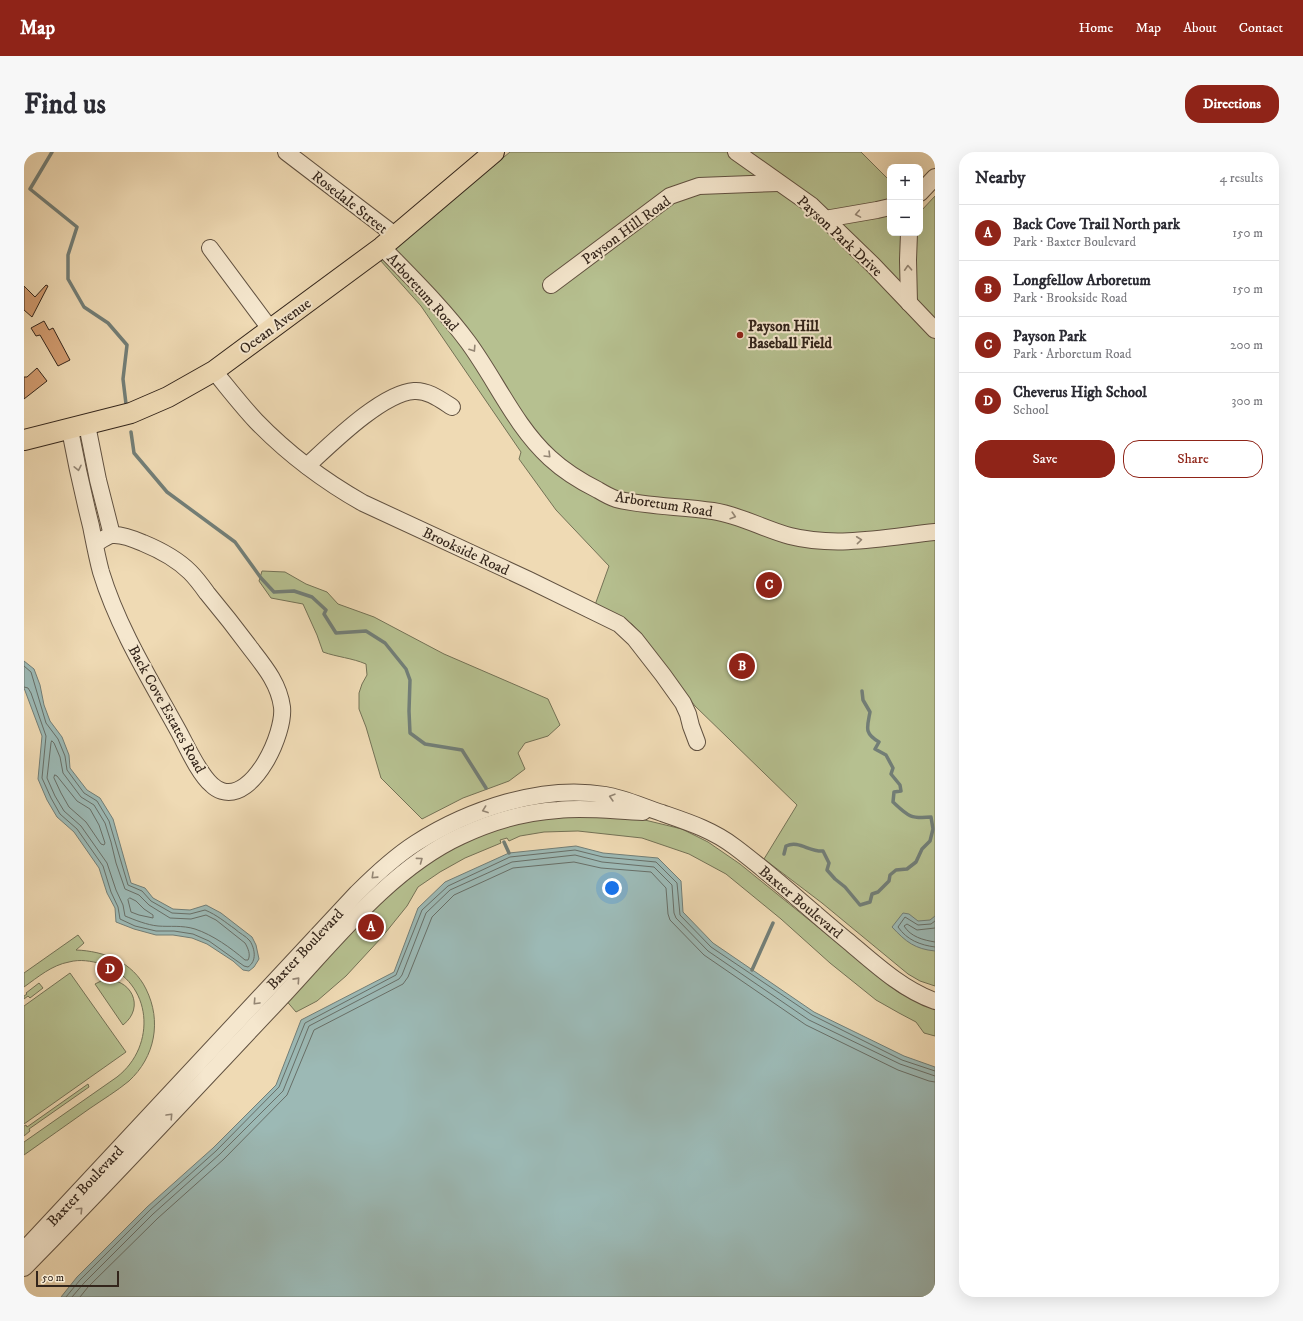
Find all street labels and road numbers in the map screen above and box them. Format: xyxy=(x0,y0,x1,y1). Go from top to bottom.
street label: Rosedale Street xyxy=(308,167,392,238)
street label: Payson Hill Road xyxy=(578,191,675,269)
street label: Payson Park Drive xyxy=(793,192,886,281)
street label: Arboretum Road xyxy=(383,249,463,336)
street label: Ocean Avenue xyxy=(236,294,315,359)
street label: Arboretum Road xyxy=(614,487,715,522)
street label: Brookside Road xyxy=(419,523,513,580)
street label: Back Cove Estates Road xyxy=(124,642,210,777)
street label: Baxter Boulevard xyxy=(755,862,847,943)
street label: Baxter Boulevard xyxy=(263,905,348,994)
street label: Baxter Boulevard xyxy=(43,1142,128,1231)

